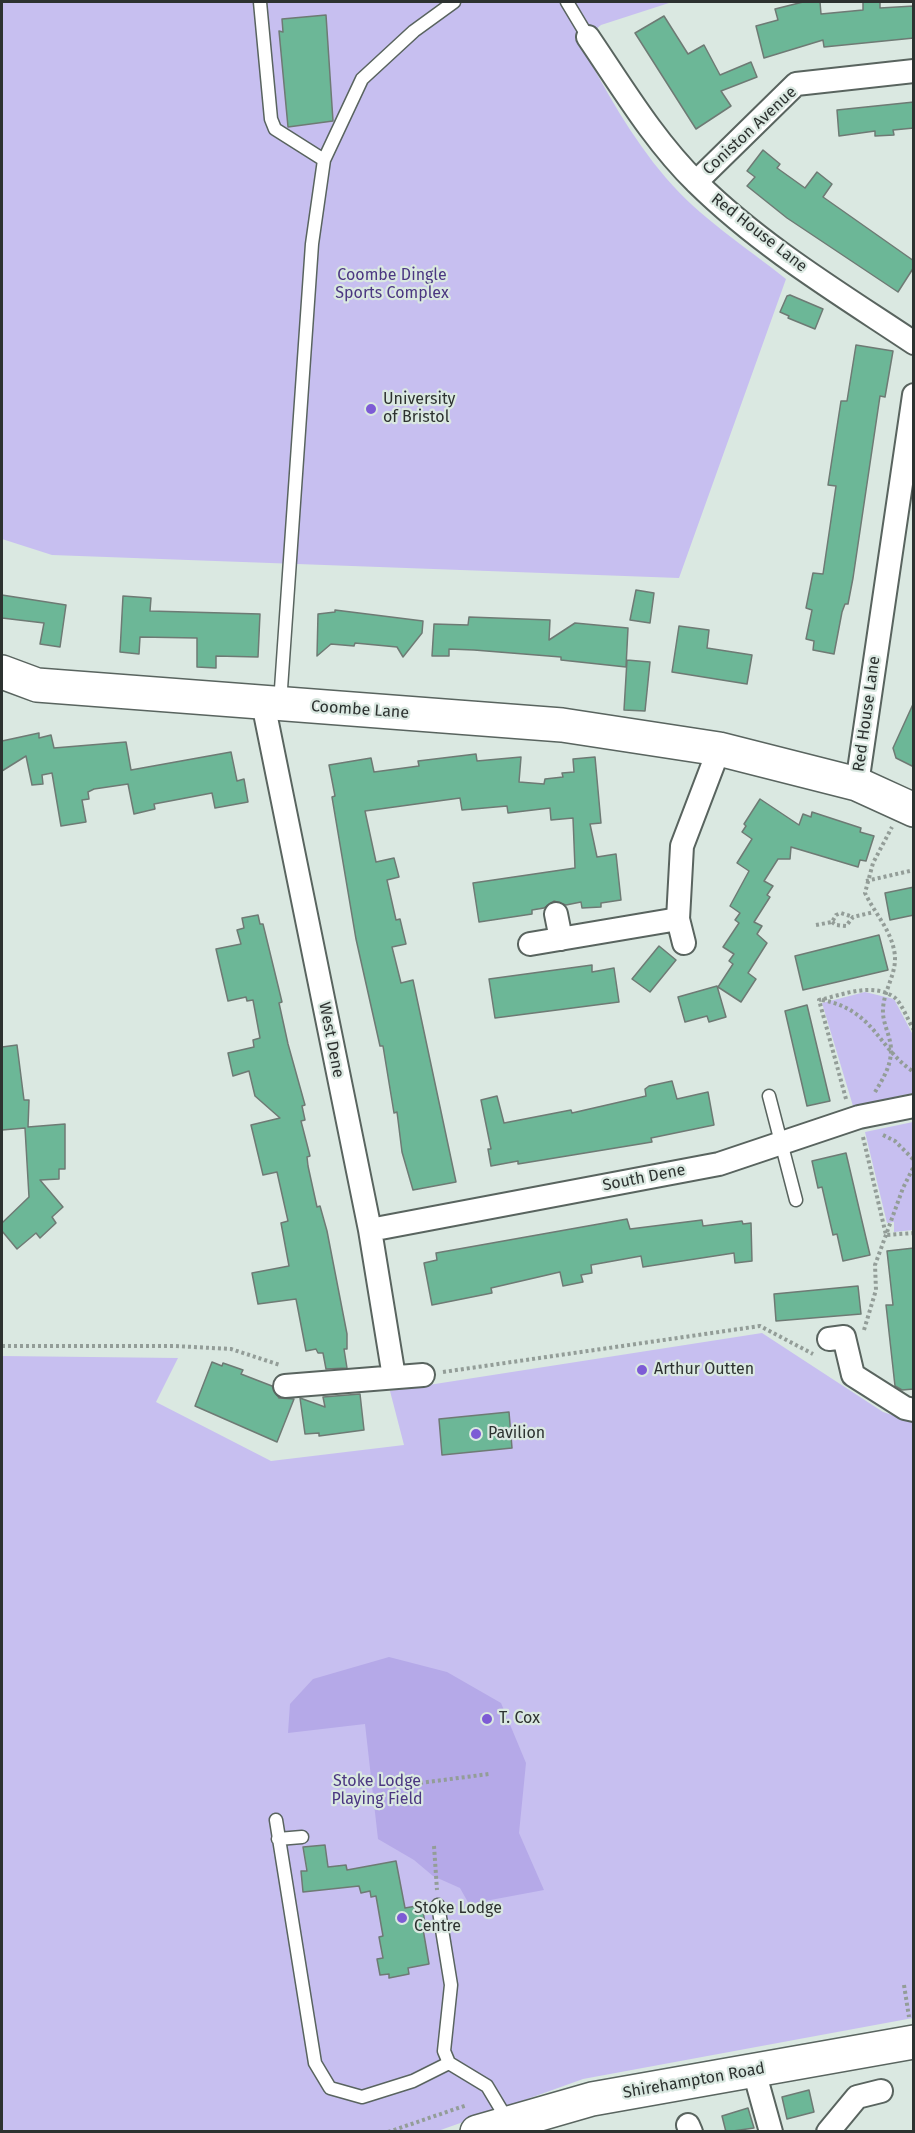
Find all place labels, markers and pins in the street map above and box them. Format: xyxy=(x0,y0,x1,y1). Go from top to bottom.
place label: University of Bristol xyxy=(383,390,455,428)
marker: University of Bristol xyxy=(364,402,378,416)
place label: Arthur Outten xyxy=(654,1360,754,1380)
marker: Arthur Outten xyxy=(635,1363,649,1377)
place label: Pavilion xyxy=(488,1424,545,1444)
marker: Pavilion xyxy=(469,1427,483,1441)
place label: T. Cox xyxy=(499,1709,540,1729)
marker: T. Cox xyxy=(480,1712,494,1726)
place label: Stoke Lodge Centre xyxy=(414,1899,502,1937)
marker: Stoke Lodge Centre xyxy=(395,1911,409,1925)

